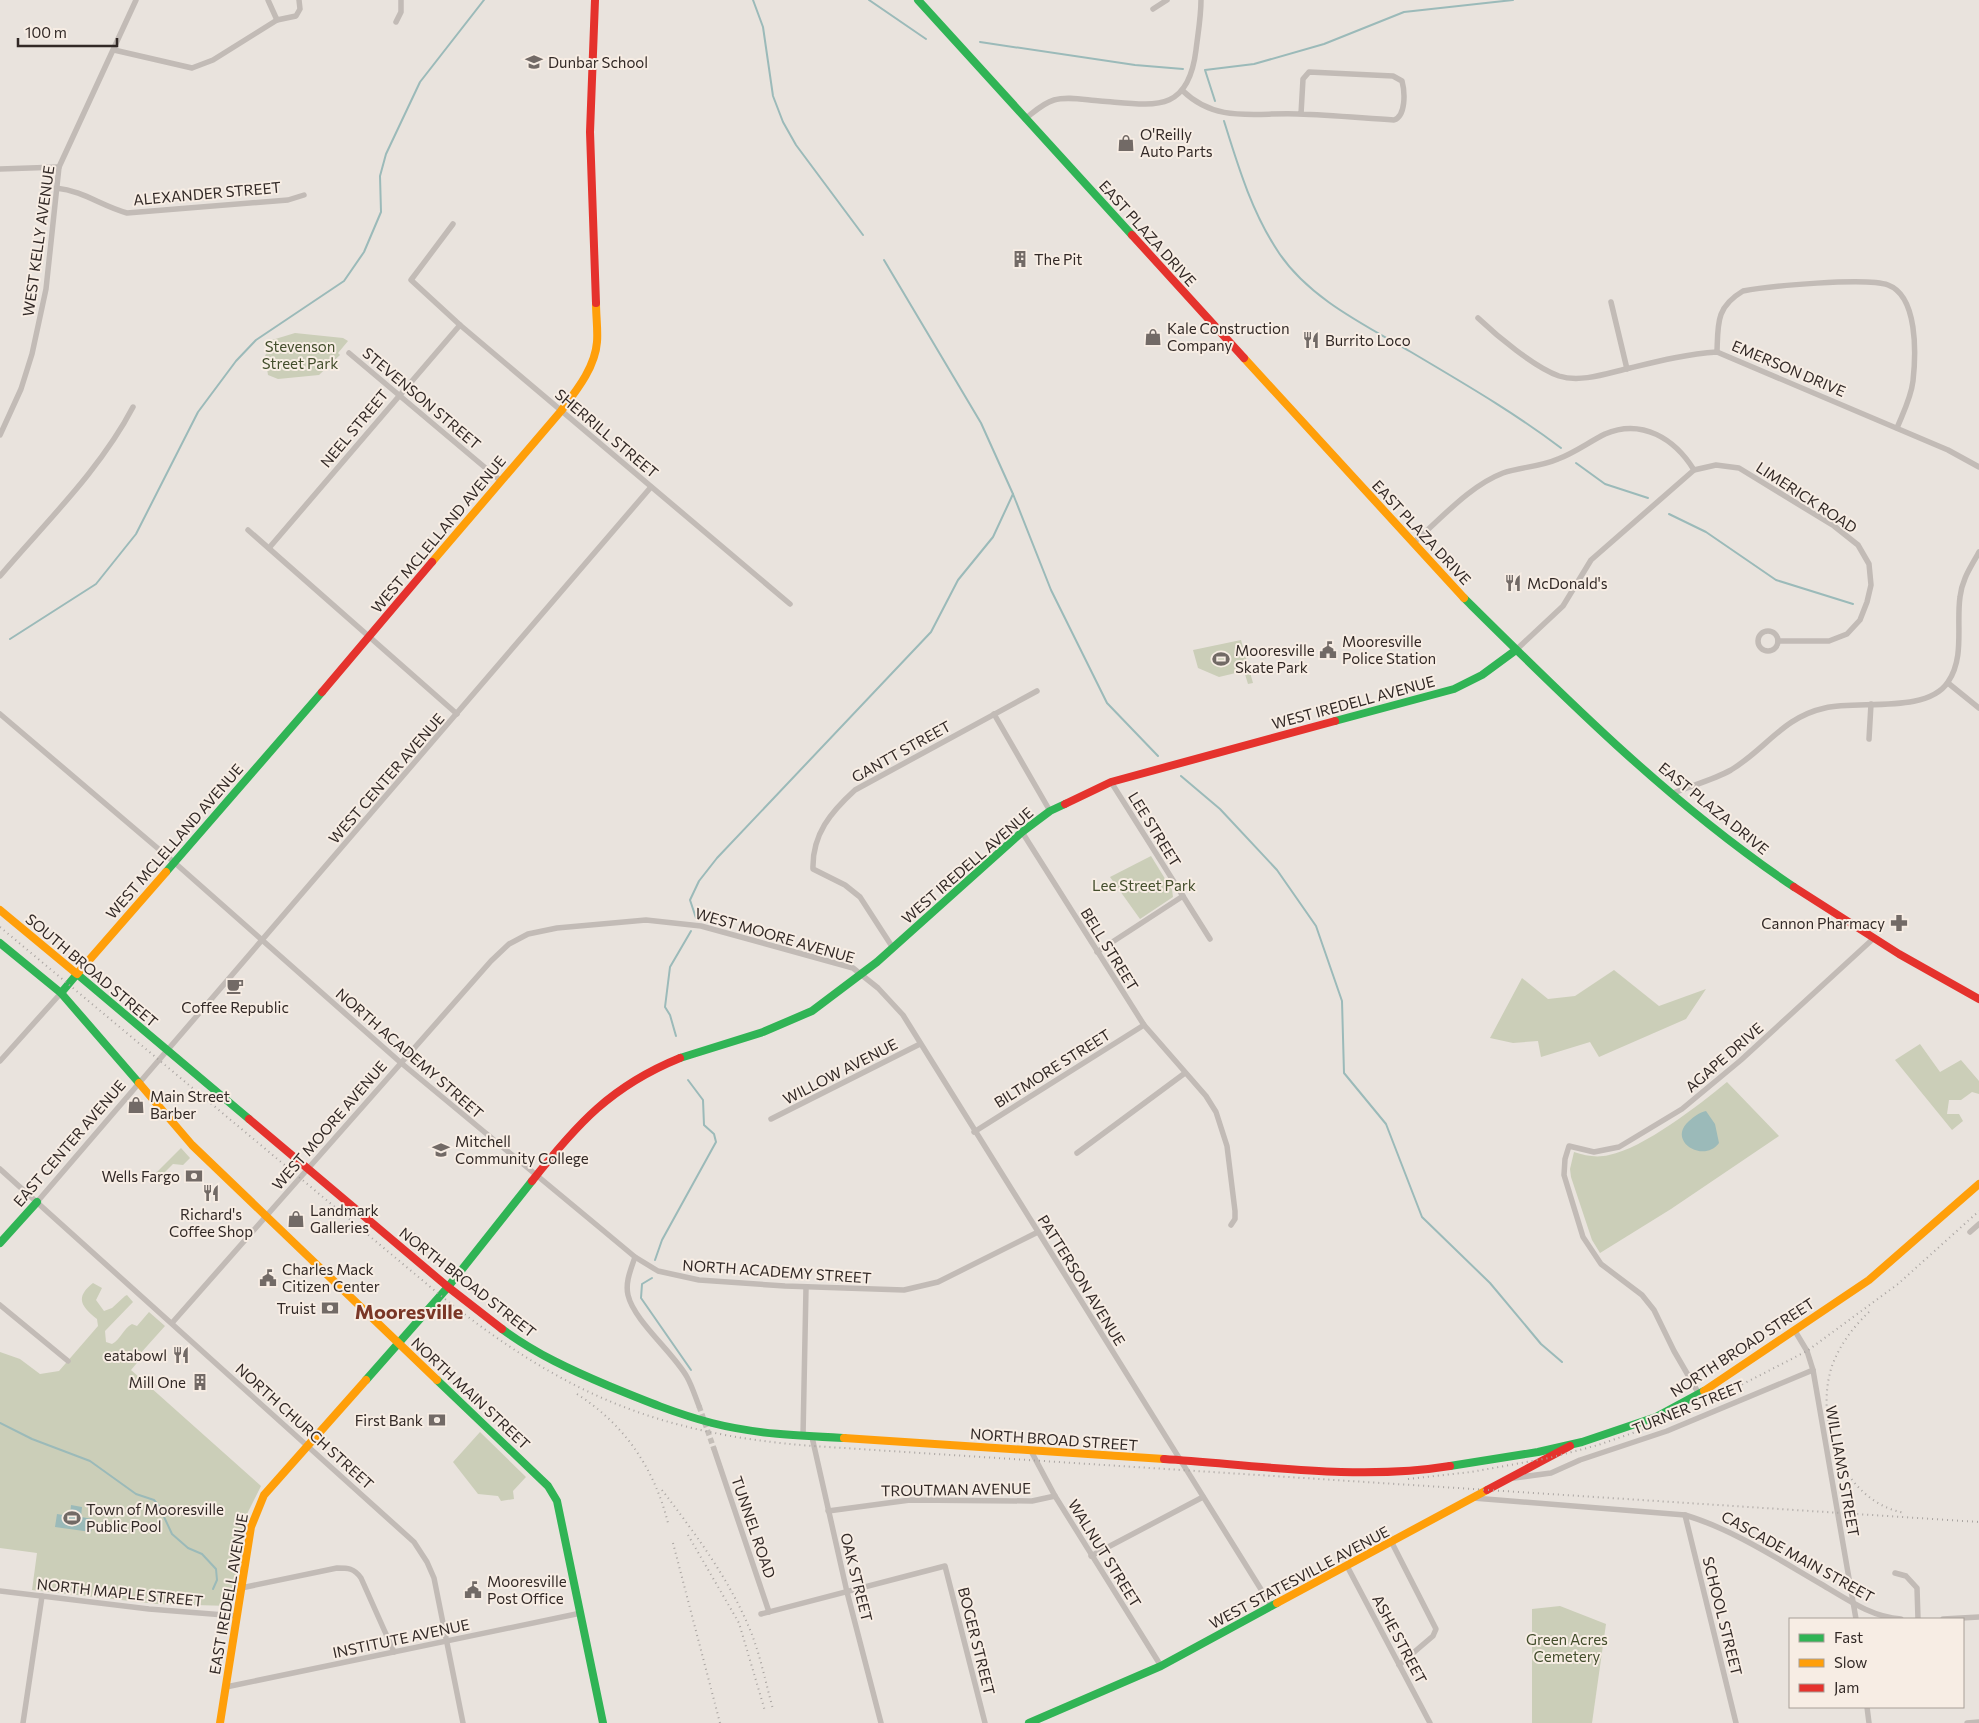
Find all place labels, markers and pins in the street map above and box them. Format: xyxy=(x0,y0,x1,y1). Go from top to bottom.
school or university icon: Dunbar School xyxy=(524,52,544,72)
place label: Dunbar School xyxy=(548,53,648,71)
place label: O'Reilly Auto Parts xyxy=(1140,125,1213,160)
shop icon: O'Reilly Auto Parts xyxy=(1116,133,1136,153)
building icon: The Pit xyxy=(1010,249,1030,269)
place label: The Pit xyxy=(1034,250,1082,268)
place label: Kale Construction Company xyxy=(1167,319,1290,354)
shop icon: Kale Construction Company xyxy=(1143,327,1163,347)
restaurant icon: Burrito Loco xyxy=(1301,330,1321,350)
place label: Burrito Loco xyxy=(1325,331,1411,349)
restaurant icon: McDonald's xyxy=(1503,573,1523,593)
place label: McDonald's xyxy=(1527,574,1608,592)
place label: Mooresville Police Station xyxy=(1342,632,1436,667)
public building icon: Mooresville Police Station xyxy=(1318,640,1338,660)
place label: Mooresville Skate Park xyxy=(1235,641,1315,676)
sports icon: Mooresville Skate Park xyxy=(1211,649,1231,669)
pharmacy icon: Cannon Pharmacy xyxy=(1889,913,1909,933)
place label: Cannon Pharmacy xyxy=(1761,914,1885,932)
cafe icon: Coffee Republic xyxy=(225,976,245,996)
place label: Coffee Republic xyxy=(181,998,289,1016)
place label: Main Street Barber xyxy=(150,1087,230,1122)
shop icon: Main Street Barber xyxy=(126,1095,146,1115)
place label: Mitchell Community College xyxy=(455,1132,589,1167)
school or university icon: Mitchell Community College xyxy=(431,1140,451,1160)
bank icon: Wells Fargo xyxy=(184,1166,204,1186)
place label: Wells Fargo xyxy=(101,1167,180,1185)
restaurant icon: Richard's Coffee Shop xyxy=(201,1183,221,1203)
place label: Landmark Galleries xyxy=(310,1201,379,1236)
place label: Richard's Coffee Shop xyxy=(169,1205,253,1240)
shop icon: Landmark Galleries xyxy=(286,1209,306,1229)
place label: Charles Mack Citizen Center xyxy=(282,1260,380,1295)
public building icon: Charles Mack Citizen Center xyxy=(258,1268,278,1288)
bank icon: Truist xyxy=(320,1298,340,1318)
place label: Truist xyxy=(276,1299,316,1317)
restaurant icon: eatabowl xyxy=(171,1345,191,1365)
place label: eatabowl xyxy=(104,1346,167,1364)
building icon: Mill One xyxy=(190,1372,210,1392)
place label: Mill One xyxy=(129,1373,186,1391)
bank icon: First Bank xyxy=(427,1410,447,1430)
place label: First Bank xyxy=(355,1411,423,1429)
place label: Town of Mooresville Public Pool xyxy=(86,1500,224,1535)
sports icon: Town of Mooresville Public Pool xyxy=(62,1508,82,1528)
place label: Mooresville Post Office xyxy=(487,1572,567,1607)
public building icon: Mooresville Post Office xyxy=(463,1580,483,1600)

